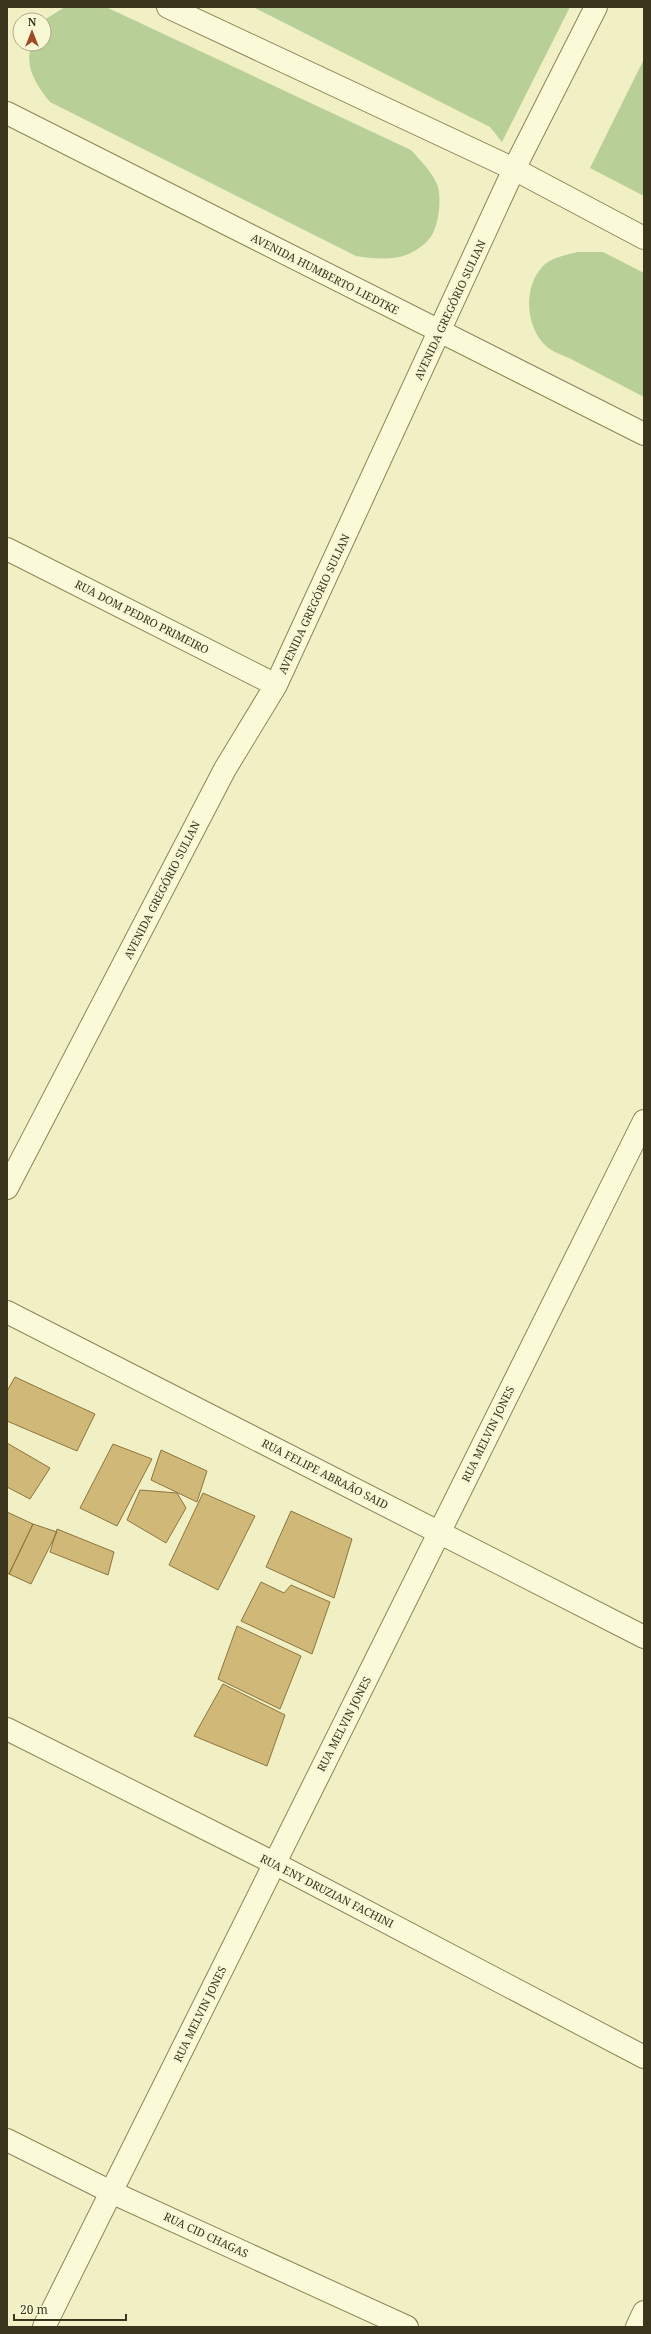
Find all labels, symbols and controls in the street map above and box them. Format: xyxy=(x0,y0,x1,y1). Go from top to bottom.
north arrow xyxy=(12,12,52,52)
text: N xyxy=(28,14,37,29)
street label: AVENIDA HUMBERTO LIEDTKE xyxy=(249,230,402,318)
street label: AVENIDA GREGÓRIO SULIAN xyxy=(410,237,489,382)
street label: AVENIDA GREGÓRIO SULIAN xyxy=(274,531,353,676)
street label: RUA DOM PEDRO PRIMEIRO xyxy=(73,576,212,657)
street label: AVENIDA GREGÓRIO SULIAN xyxy=(120,818,203,961)
street label: RUA MELVIN JONES xyxy=(458,1383,517,1484)
street label: RUA FELIPE ABRAÃO SAID xyxy=(259,1435,391,1512)
street label: RUA MELVIN JONES xyxy=(313,1674,374,1774)
street label: RUA ENY DRUZIAN FACHINI xyxy=(258,1850,397,1931)
street label: RUA MELVIN JONES xyxy=(170,1963,229,2064)
street label: RUA CID CHAGAS xyxy=(162,2208,251,2261)
scale bar xyxy=(14,2296,126,2322)
text: 20 m xyxy=(20,2301,48,2318)

